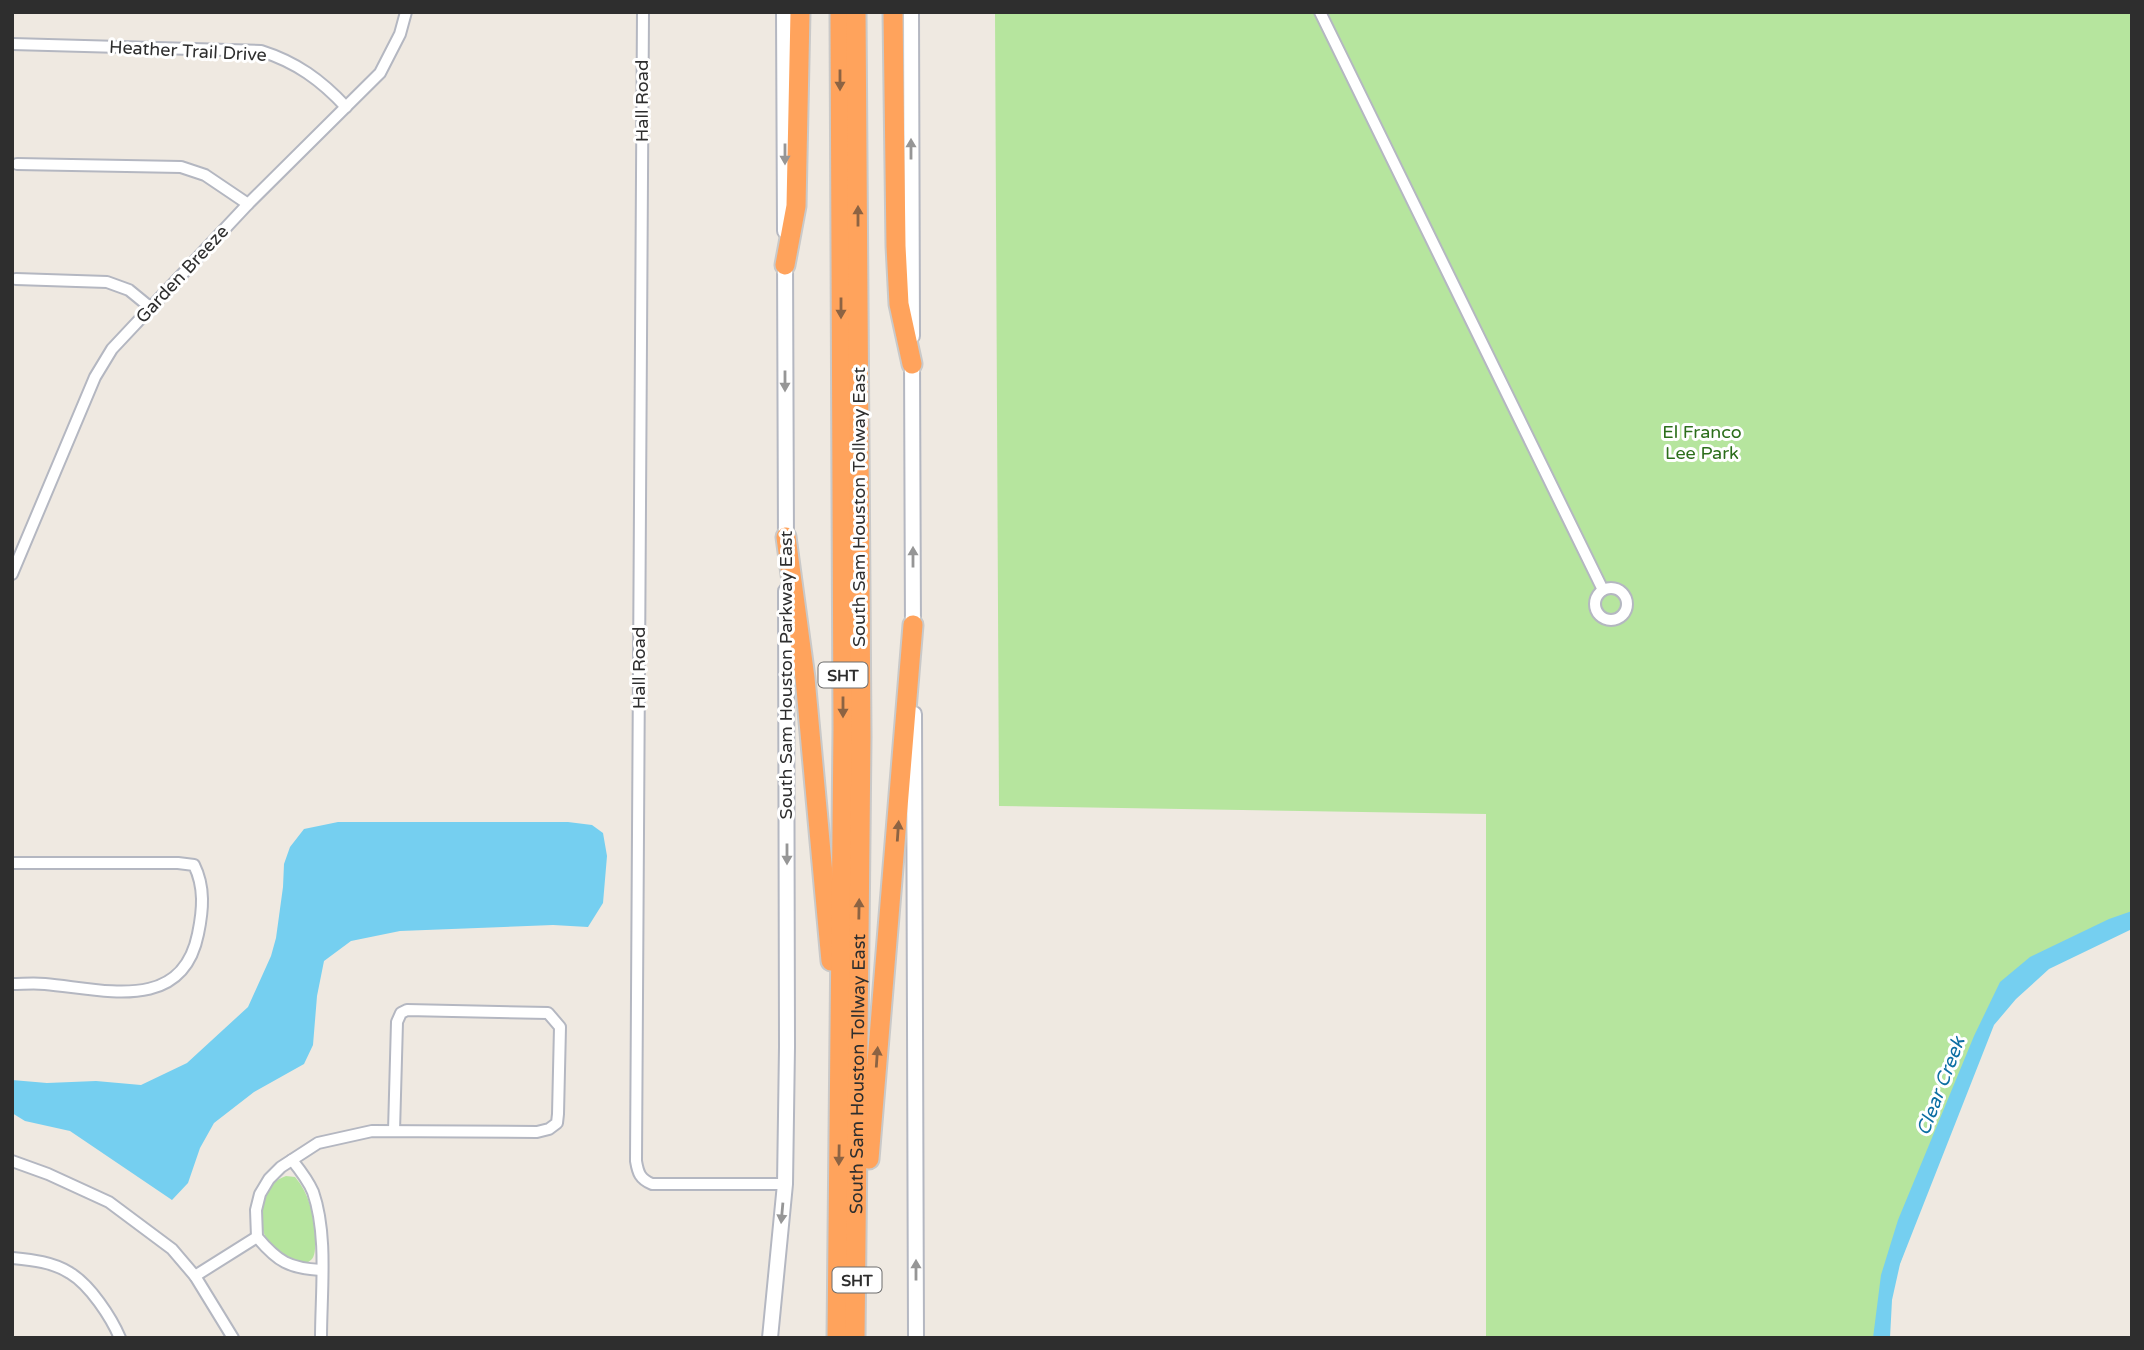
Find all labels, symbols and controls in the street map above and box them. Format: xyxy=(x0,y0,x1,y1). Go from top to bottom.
street label: Heather Trail Drive xyxy=(109,36,267,66)
street label: Hall Road xyxy=(631,60,653,142)
one-way arrow xyxy=(834,70,846,92)
one-way arrow xyxy=(905,137,917,159)
one-way arrow xyxy=(779,143,791,165)
one-way arrow xyxy=(852,205,864,227)
street label: Garden Breeze xyxy=(131,220,233,328)
one-way arrow xyxy=(835,297,847,319)
street label: South Sam Houston Tollway East xyxy=(848,367,870,647)
one-way arrow xyxy=(779,371,791,393)
park label: El Franco Lee Park xyxy=(1662,421,1742,464)
street label: South Sam Houston Parkway East xyxy=(775,530,797,819)
one-way arrow xyxy=(907,546,919,568)
street label: Hall Road xyxy=(628,627,650,709)
road number: SHT xyxy=(818,662,868,688)
one-way arrow xyxy=(837,696,849,718)
one-way arrow xyxy=(893,819,904,841)
one-way arrow xyxy=(781,843,793,865)
one-way arrow xyxy=(853,897,865,919)
street label: South Sam Houston Tollway East xyxy=(845,934,870,1214)
water label: Clear Creek xyxy=(1912,1033,1970,1139)
one-way arrow xyxy=(872,1046,883,1068)
one-way arrow xyxy=(833,1144,845,1166)
one-way arrow xyxy=(776,1202,787,1224)
one-way arrow xyxy=(910,1258,922,1280)
road number: SHT xyxy=(832,1268,882,1292)

